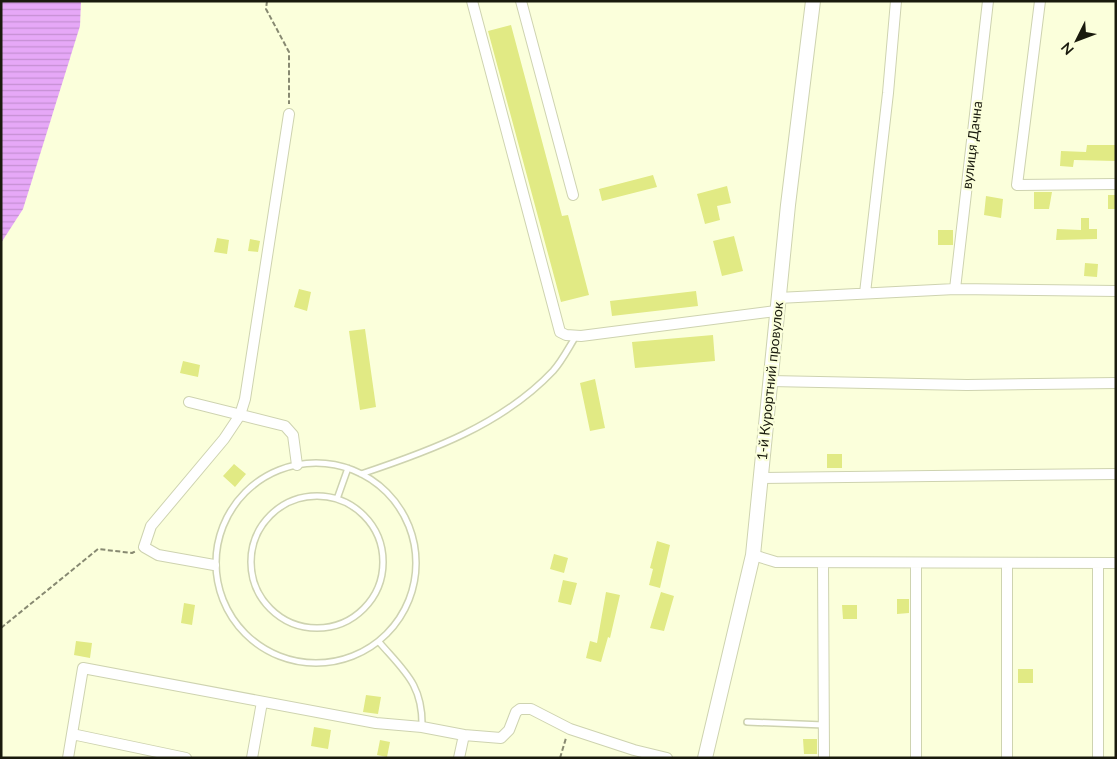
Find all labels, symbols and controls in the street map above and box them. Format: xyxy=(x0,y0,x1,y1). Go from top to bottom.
north arrow xyxy=(1052,15,1102,65)
text: N xyxy=(1057,39,1077,59)
street label: вулиця Дачна xyxy=(958,100,985,190)
street label: 1-й Курортний провулок xyxy=(753,300,786,461)

